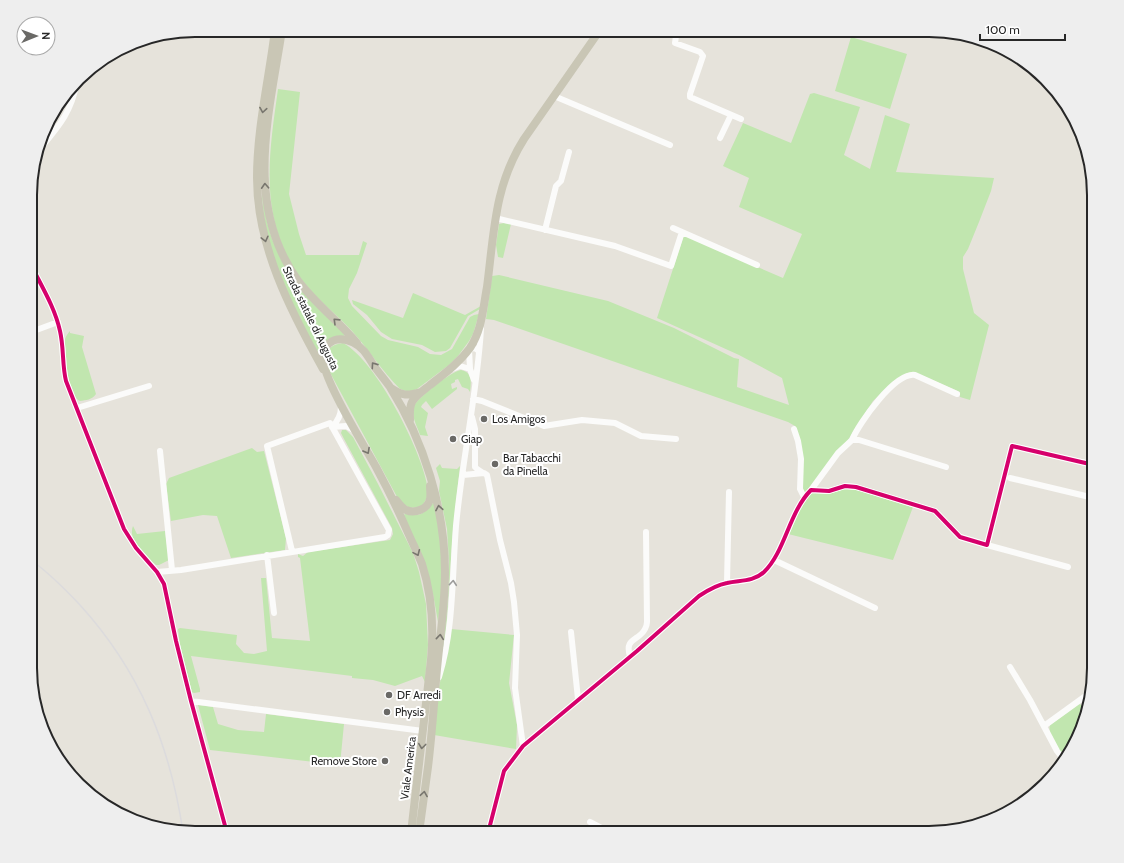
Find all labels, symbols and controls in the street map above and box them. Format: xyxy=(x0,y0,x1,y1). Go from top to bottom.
north arrow xyxy=(16,16,56,56)
scale bar xyxy=(980,16,1065,42)
text: 100 m xyxy=(986,22,1020,37)
text: N xyxy=(39,32,53,40)
one-way arrow xyxy=(259,107,268,113)
one-way arrow xyxy=(261,183,269,189)
one-way arrow xyxy=(261,236,269,242)
street label: Strada statale di Augusta xyxy=(280,264,343,373)
one-way arrow xyxy=(333,318,341,326)
one-way arrow xyxy=(372,363,379,370)
place label: Los Amigos xyxy=(492,412,546,426)
marker: Los Amigos xyxy=(479,414,489,424)
place label: Giap xyxy=(461,432,482,446)
marker: Giap xyxy=(448,434,458,444)
one-way arrow xyxy=(363,447,370,454)
place label: Bar Tabacchi da Pinella xyxy=(503,451,561,478)
marker: Bar Tabacchi da Pinella xyxy=(490,459,500,469)
one-way arrow xyxy=(435,505,443,511)
one-way arrow xyxy=(412,549,420,557)
one-way arrow xyxy=(448,580,457,586)
one-way arrow xyxy=(436,634,445,640)
place label: DF Arredi xyxy=(397,688,441,702)
marker: DF Arredi xyxy=(384,690,394,700)
place label: Physis xyxy=(395,705,424,719)
marker: Physis xyxy=(382,707,392,717)
street label: Viale America xyxy=(397,735,419,800)
one-way arrow xyxy=(417,743,426,749)
place label: Remove Store xyxy=(311,754,377,768)
marker: Remove Store xyxy=(380,756,390,766)
one-way arrow xyxy=(419,791,428,797)

